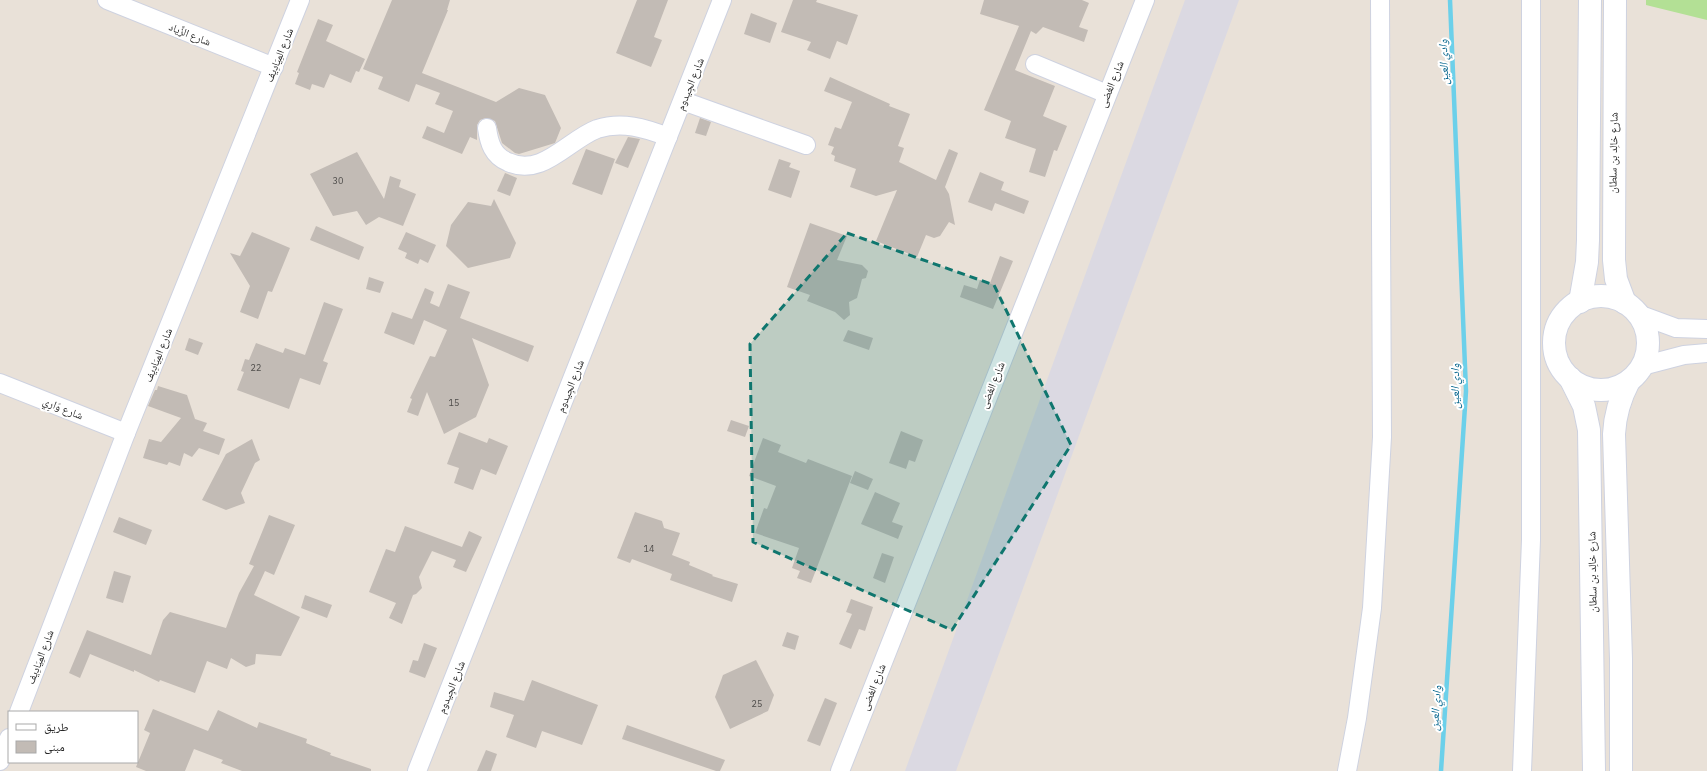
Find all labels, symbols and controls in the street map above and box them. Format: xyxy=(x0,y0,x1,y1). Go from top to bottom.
street label: شارع الزِّياد xyxy=(167,19,213,49)
street label: شارع المِيَادِيف xyxy=(262,26,296,84)
water label: وادي العين xyxy=(1435,39,1454,85)
street label: شارع الجِيدوم xyxy=(673,56,708,113)
street label: شارع الغضى xyxy=(1095,59,1127,109)
street label: شارع خالِد بن سلطان xyxy=(1605,112,1621,194)
house number: 30 xyxy=(333,175,343,186)
street label: شارع المِيَادِيف xyxy=(141,326,175,384)
street label: شارع الجِيدوم xyxy=(553,358,588,415)
street label: شارع الغضى xyxy=(976,360,1008,410)
house number: 22 xyxy=(251,362,261,373)
water label: وادي العين xyxy=(1447,363,1465,409)
street label: شارع وَارِي xyxy=(40,394,85,424)
house number: 15 xyxy=(449,397,459,408)
street label: شارع خالِد بن سلطان xyxy=(1584,531,1600,613)
house number: 14 xyxy=(644,543,654,554)
street label: شارع المِيَادِيف xyxy=(23,628,57,686)
street label: شارع الجِيدوم xyxy=(434,659,469,716)
street label: شارع الغضى xyxy=(857,662,889,712)
water label: وادي العين xyxy=(1426,684,1447,731)
house number: 25 xyxy=(752,698,762,709)
legend xyxy=(8,711,138,763)
text: طريق xyxy=(44,719,69,734)
text: مبنى xyxy=(44,739,65,754)

